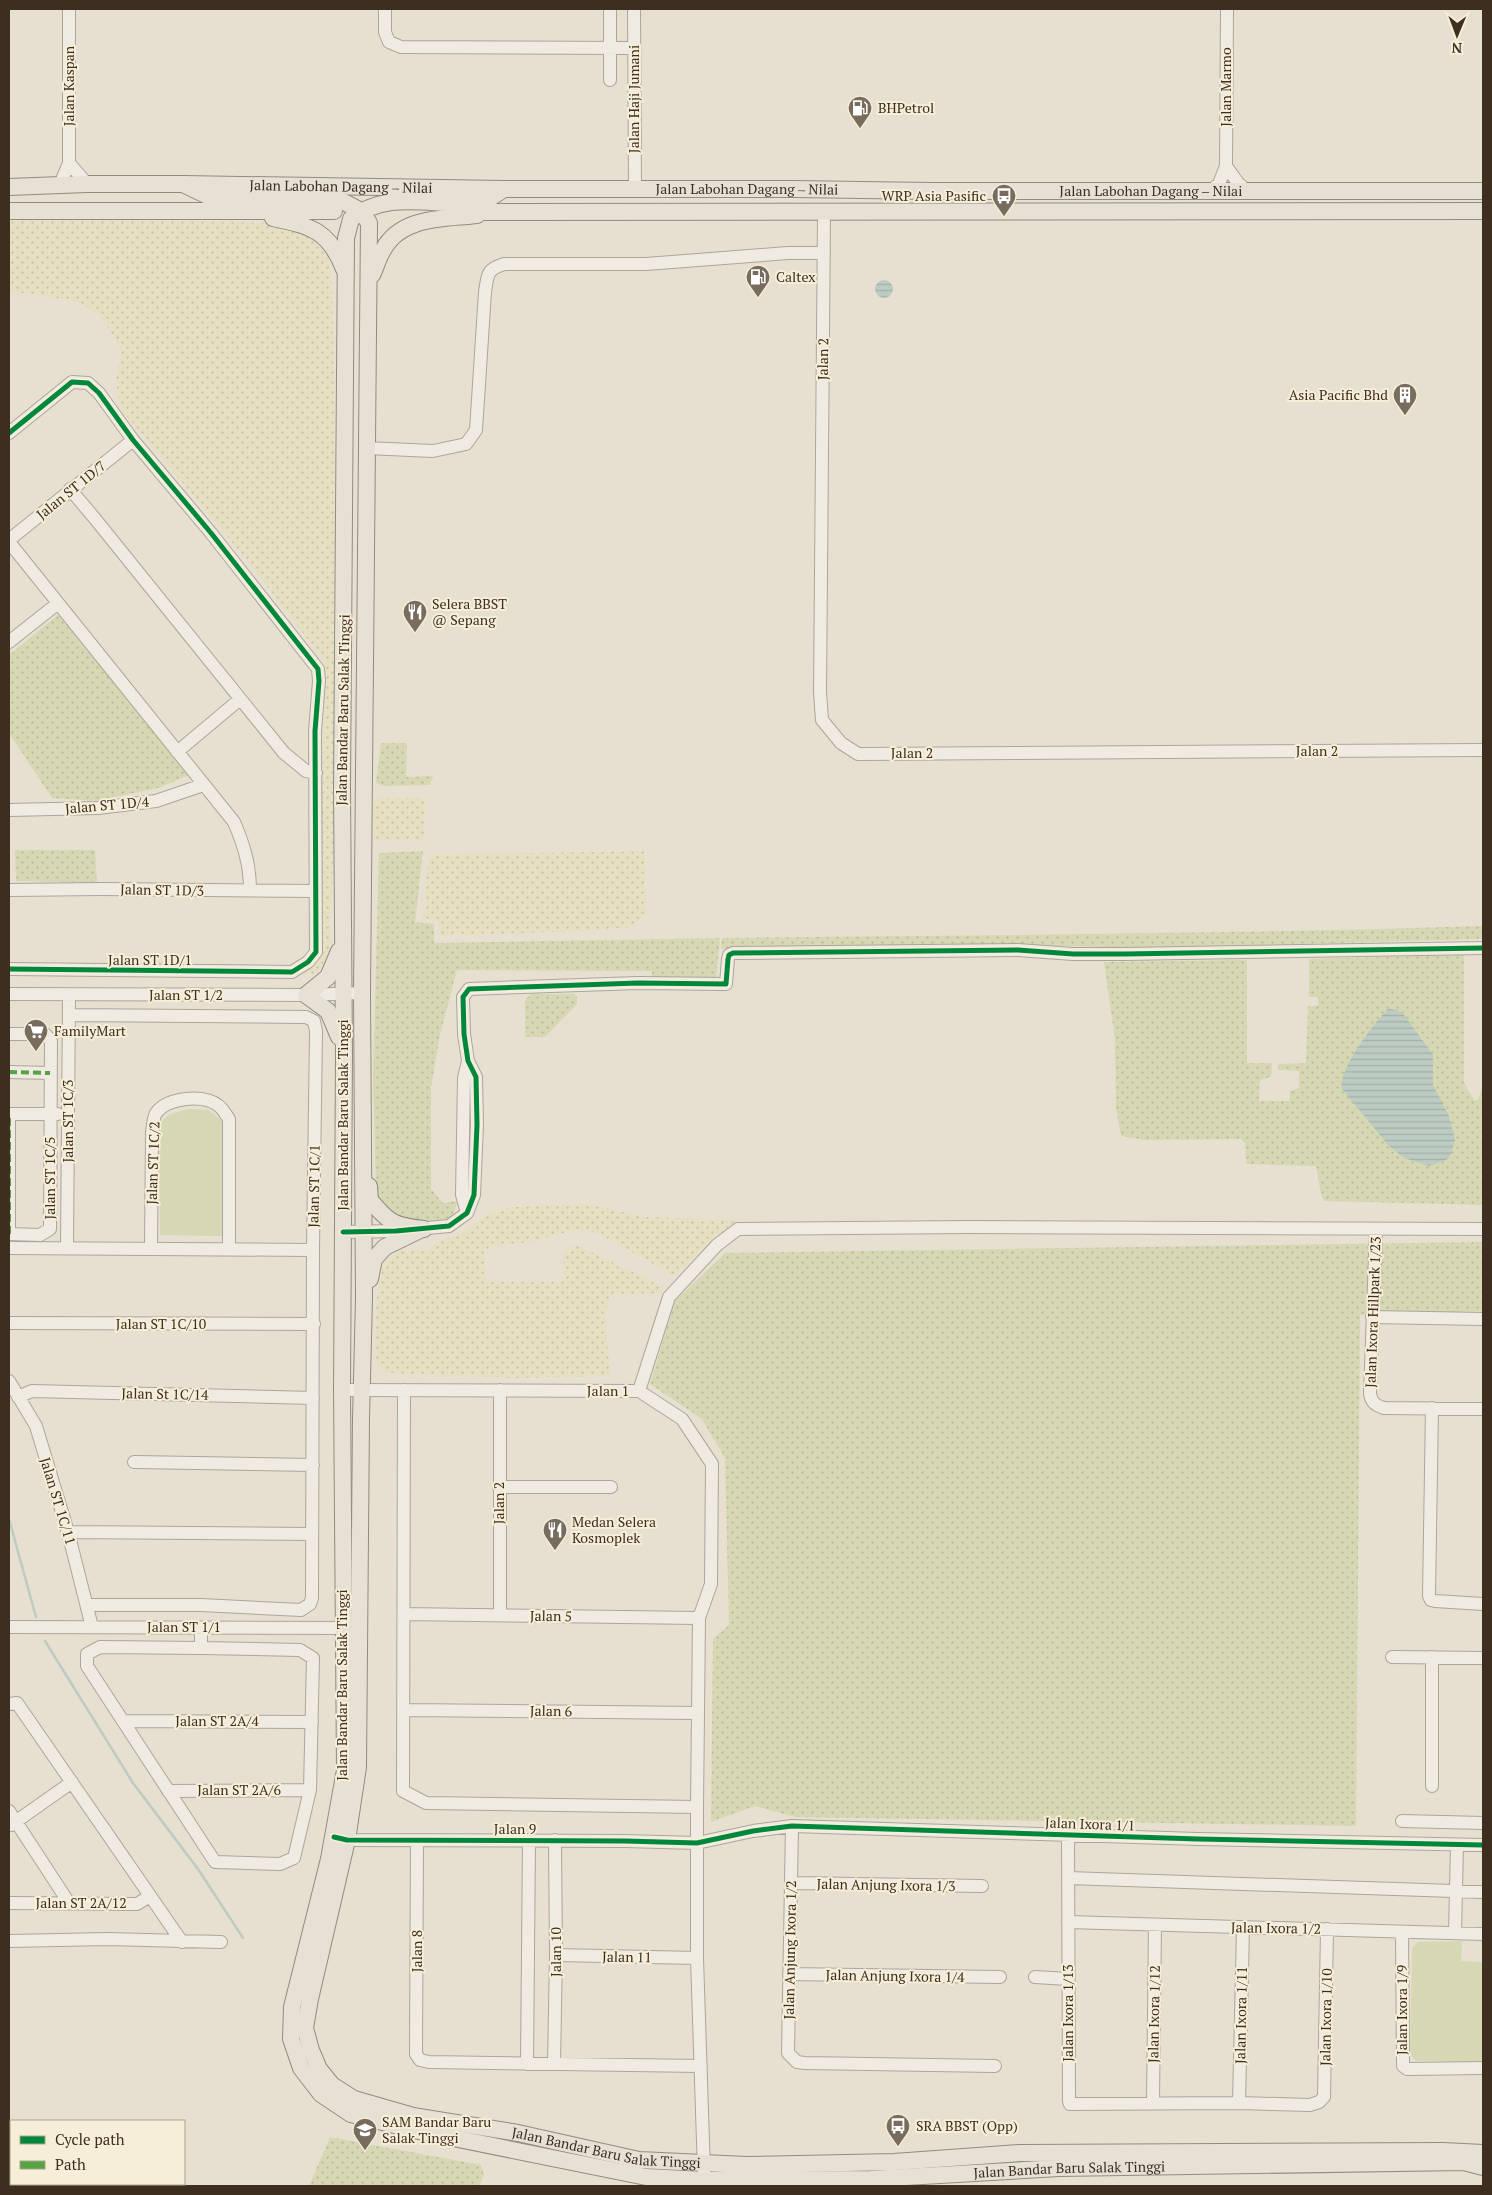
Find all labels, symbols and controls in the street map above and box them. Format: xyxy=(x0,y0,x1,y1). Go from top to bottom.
north arrow xyxy=(1432,10,1482,60)
text: N xyxy=(1451,39,1462,58)
street label: Jalan Kaspan xyxy=(59,45,78,126)
street label: Jalan Haji Jumani xyxy=(624,45,643,153)
street label: Jalan Marmo xyxy=(1216,47,1235,127)
fuel station icon: BHPetrol xyxy=(847,95,873,129)
place label: BHPetrol xyxy=(878,98,934,117)
street label: Jalan Labohan Dagang ‒ Nilai xyxy=(249,175,433,197)
street label: Jalan Labohan Dagang ‒ Nilai xyxy=(655,179,839,199)
street label: Jalan Labohan Dagang ‒ Nilai xyxy=(1059,181,1242,200)
bus stop icon: WRP Asia Pasific xyxy=(991,183,1017,217)
place label: WRP Asia Pasific xyxy=(882,186,986,205)
fuel station icon: Caltex xyxy=(745,264,771,298)
place label: Caltex xyxy=(776,267,816,286)
street label: Jalan 2 xyxy=(813,338,832,380)
building icon: Asia Pacific Bhd xyxy=(1392,382,1418,416)
place label: Asia Pacific Bhd xyxy=(1289,385,1388,404)
street label: Jalan ST 1D/7 xyxy=(32,456,109,523)
place label: Selera BBST @ Sepang xyxy=(432,594,507,629)
restaurant icon: Selera BBST @ Sepang xyxy=(402,599,428,633)
street label: Jalan Bandar Baru Salak Tinggi xyxy=(331,614,354,806)
street label: Jalan 2 xyxy=(1296,741,1338,760)
street label: Jalan 2 xyxy=(891,743,933,762)
street label: Jalan ST 1D/4 xyxy=(64,791,150,818)
street label: Jalan ST 1D/3 xyxy=(120,879,204,900)
street label: Jalan ST 1D/1 xyxy=(108,950,192,969)
street label: Jalan ST 1/2 xyxy=(149,985,223,1004)
supermarket icon: FamilyMart xyxy=(23,1018,49,1052)
street label: Jalan Bandar Baru Salak Tinggi xyxy=(333,1019,352,1211)
place label: FamilyMart xyxy=(54,1021,127,1040)
street label: Jalan ST 1C/3 xyxy=(58,1079,77,1163)
street label: Jalan ST 1C/2 xyxy=(142,1121,163,1205)
street label: Jalan ST 1C/5 xyxy=(40,1136,59,1220)
street label: Jalan ST 1C/1 xyxy=(303,1144,324,1228)
street label: Jalan Ixora Hillpark 1/23 xyxy=(1360,1236,1385,1388)
street label: Jalan ST 1C/10 xyxy=(116,1314,206,1333)
street label: Jalan 1 xyxy=(587,1381,629,1400)
street label: Jalan St 1C/14 xyxy=(121,1383,209,1404)
street label: Jalan ST 1C/11 xyxy=(36,1455,81,1547)
street label: Jalan 2 xyxy=(489,1482,508,1524)
place label: Medan Selera Kosmoplek xyxy=(572,1512,656,1547)
restaurant icon: Medan Selera Kosmoplek xyxy=(542,1517,568,1551)
street label: Jalan Bandar Baru Salak Tinggi xyxy=(332,1589,351,1781)
street label: Jalan 5 xyxy=(530,1606,572,1625)
street label: Jalan ST 1/1 xyxy=(147,1617,221,1636)
street label: Jalan 6 xyxy=(530,1701,573,1720)
street label: Jalan ST 2A/4 xyxy=(175,1711,259,1730)
street label: Jalan ST 2A/6 xyxy=(197,1780,281,1799)
street label: Jalan Ixora 1/1 xyxy=(1045,1812,1135,1835)
street label: Jalan 9 xyxy=(494,1819,536,1838)
street label: Jalan Anjung Ixora 1/3 xyxy=(816,1874,956,1895)
street label: Jalan Anjung Ixora 1/2 xyxy=(779,1880,800,2020)
street label: Jalan ST 2A/12 xyxy=(35,1893,127,1912)
street label: Jalan Ixora 1/2 xyxy=(1231,1917,1321,1938)
street label: Jalan 10 xyxy=(546,1927,565,1977)
street label: Jalan 8 xyxy=(407,1930,426,1972)
street label: Jalan 11 xyxy=(602,1947,652,1966)
street label: Jalan Ixora 1/13 xyxy=(1058,1964,1077,2062)
street label: Jalan Anjung Ixora 1/4 xyxy=(825,1965,965,1986)
street label: Jalan Ixora 1/12 xyxy=(1143,1965,1164,2063)
street label: Jalan Ixora 1/9 xyxy=(1392,1965,1411,2055)
street label: Jalan Ixora 1/11 xyxy=(1230,1966,1251,2064)
street label: Jalan Ixora 1/10 xyxy=(1315,1968,1336,2066)
place label: SAM Bandar Baru Salak Tinggi xyxy=(382,2112,491,2147)
bus stop icon: SRA BBST (Opp) xyxy=(885,2113,911,2147)
place label: SRA BBST (Opp) xyxy=(916,2116,1018,2135)
school or university icon: SAM Bandar Baru Salak Tinggi xyxy=(352,2117,378,2151)
legend xyxy=(10,2120,185,2185)
street label: Jalan Bandar Baru Salak Tinggi xyxy=(511,2122,701,2172)
text: Cycle path xyxy=(55,2129,125,2149)
text: Path xyxy=(55,2154,86,2174)
street label: Jalan Bandar Baru Salak Tinggi xyxy=(973,2156,1165,2182)

